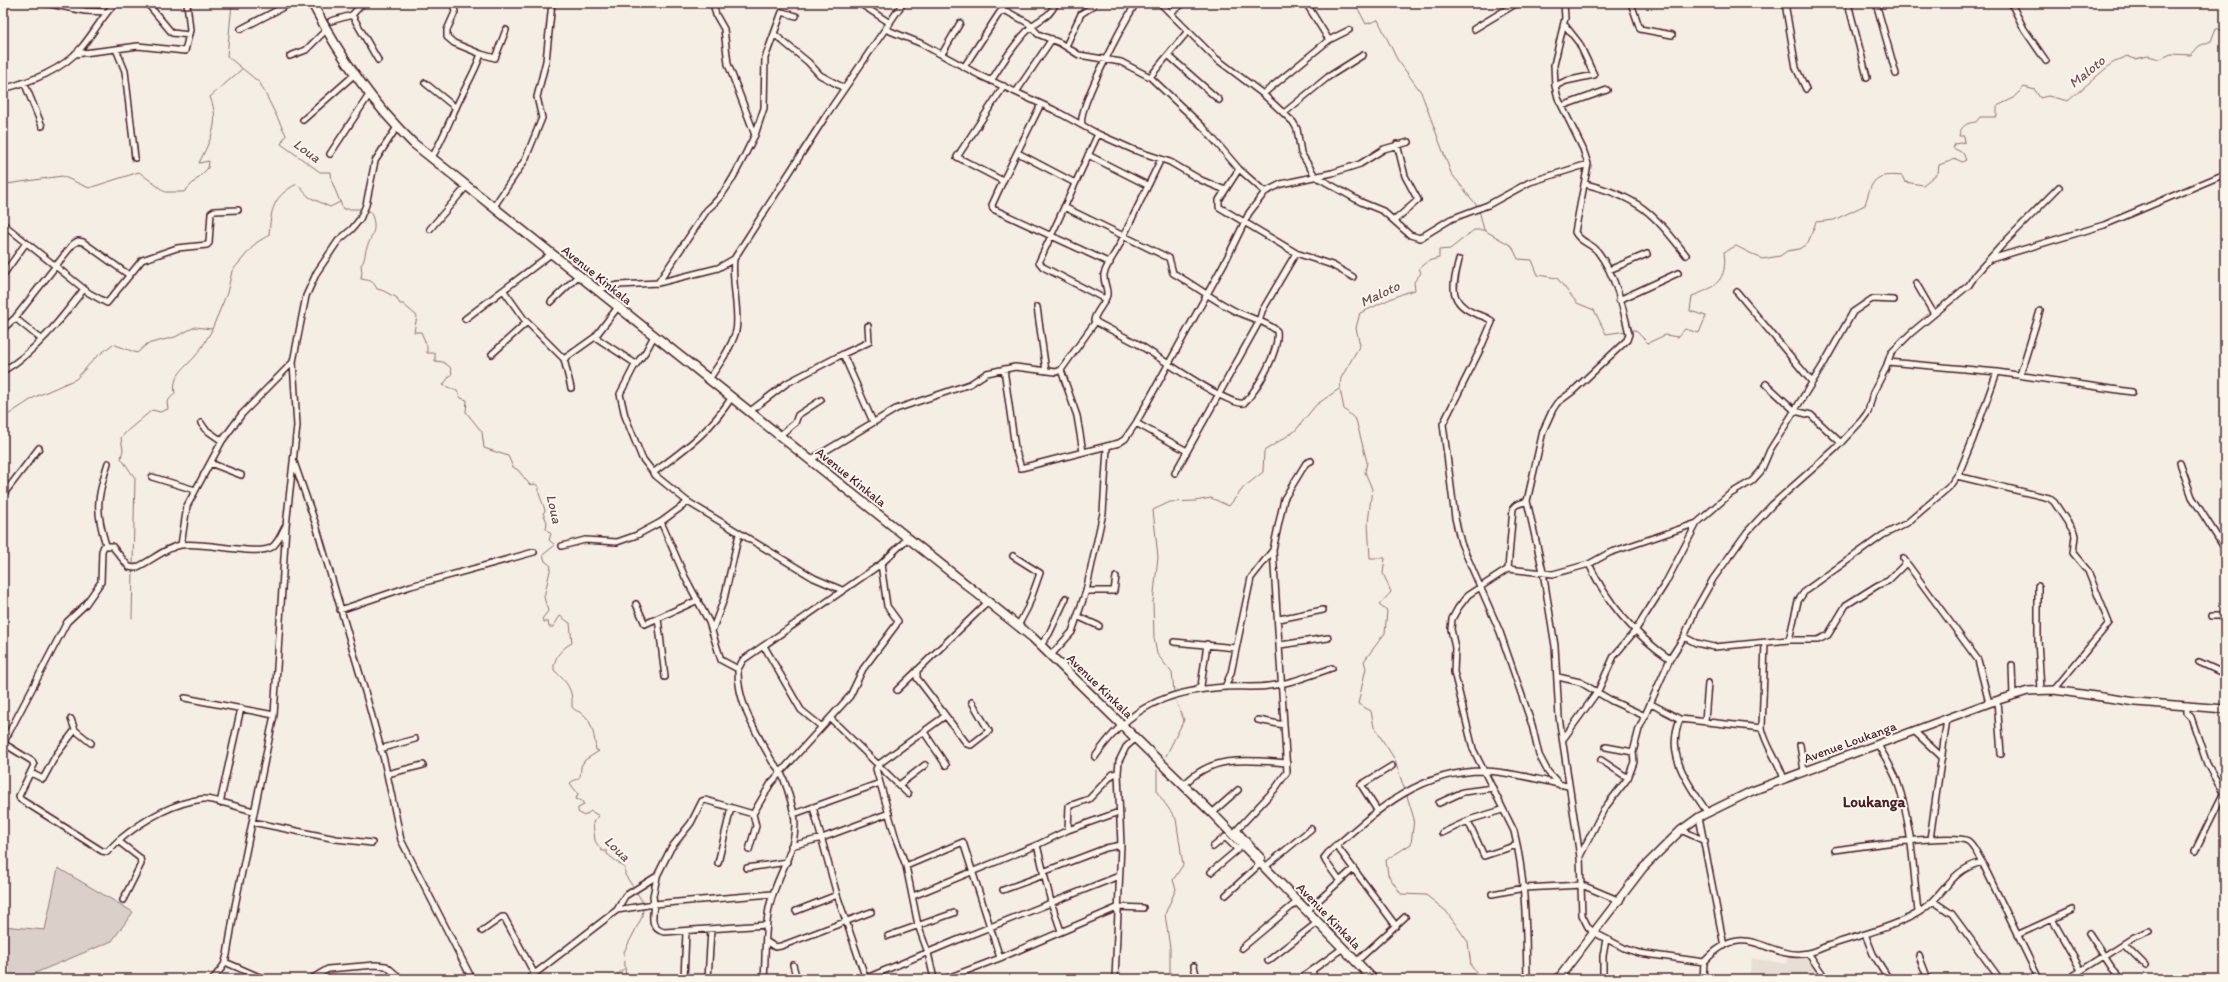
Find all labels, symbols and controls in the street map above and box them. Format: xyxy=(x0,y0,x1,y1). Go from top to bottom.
water label: Maloto xyxy=(2065,52,2109,92)
water label: Loua xyxy=(290,136,324,167)
street label: Avenue Kinkala xyxy=(559,242,635,308)
water label: Maloto xyxy=(1357,277,1403,311)
street label: Avenue Kinkala xyxy=(813,444,889,510)
water label: Loua xyxy=(542,493,566,526)
street label: Avenue Kinkala xyxy=(1064,651,1136,721)
street label: Avenue Loukanga xyxy=(1802,718,1899,766)
district label: Loukanga xyxy=(1843,793,1905,812)
water label: Loua xyxy=(601,833,634,866)
street label: Avenue Kinkala xyxy=(1294,880,1364,952)

